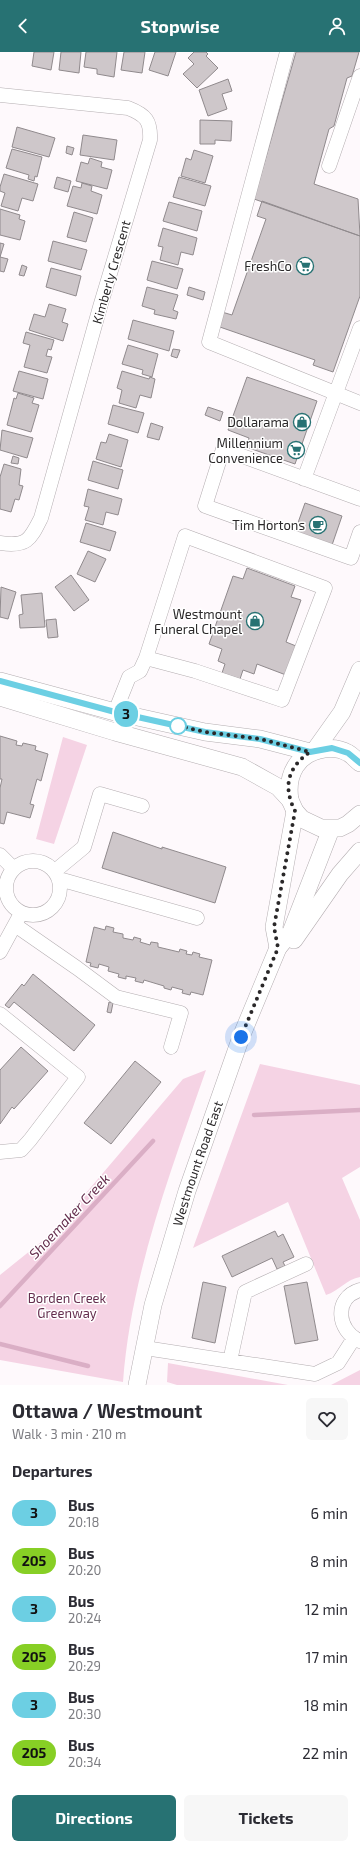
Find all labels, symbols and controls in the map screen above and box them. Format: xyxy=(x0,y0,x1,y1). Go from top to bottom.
icon: back xyxy=(12,15,34,37)
text: Stopwise xyxy=(140,15,220,37)
icon: person xyxy=(326,15,348,37)
street label: Kimberly Crescent xyxy=(89,218,133,326)
supermarket icon: FreshCo xyxy=(295,256,315,276)
place label: FreshCo xyxy=(244,258,292,274)
shop icon: Dollarama xyxy=(292,412,312,432)
place label: Dollarama xyxy=(227,414,289,430)
place label: Millennium Convenience xyxy=(208,435,283,466)
supermarket icon: Millennium Convenience xyxy=(286,440,306,460)
cafe icon: Tim Hortons xyxy=(308,515,328,535)
place label: Tim Hortons xyxy=(232,517,305,533)
place label: Westmount Funeral Chapel xyxy=(154,606,242,637)
shop icon: Westmount Funeral Chapel xyxy=(245,611,265,631)
line badge: 3 xyxy=(113,701,139,727)
text: 3 xyxy=(122,705,130,722)
unlabelled marker xyxy=(169,717,187,735)
your location xyxy=(231,1027,251,1047)
street label: Westmount Road East xyxy=(169,1099,226,1228)
water label: Shoemaker Creek xyxy=(25,1170,113,1262)
park label: Borden Creek Greenway xyxy=(28,1290,107,1321)
button: heart xyxy=(306,1398,348,1440)
text: Ottawa / Westmount xyxy=(12,1399,202,1422)
text: Walk · 3 min · 210 m xyxy=(12,1426,126,1442)
text: Departures xyxy=(12,1462,92,1480)
text: Bus xyxy=(68,1496,94,1514)
text: 3 xyxy=(30,1504,38,1521)
text: 6 min xyxy=(310,1504,348,1522)
text: 20:18 xyxy=(68,1514,99,1530)
text: Bus xyxy=(68,1544,94,1562)
text: 205 xyxy=(22,1552,46,1569)
text: 8 min xyxy=(310,1552,348,1570)
text: 20:20 xyxy=(68,1562,101,1578)
text: Bus xyxy=(68,1592,94,1610)
text: 3 xyxy=(30,1600,38,1617)
text: 12 min xyxy=(305,1600,348,1618)
text: 20:24 xyxy=(68,1610,102,1626)
text: Bus xyxy=(68,1640,94,1658)
text: 205 xyxy=(22,1648,46,1665)
text: 17 min xyxy=(305,1648,348,1666)
text: 20:29 xyxy=(68,1658,101,1674)
text: Bus xyxy=(68,1688,94,1706)
text: 3 xyxy=(30,1696,38,1713)
text: 18 min xyxy=(304,1696,348,1714)
text: 20:30 xyxy=(68,1706,101,1722)
text: Bus xyxy=(68,1736,94,1754)
text: 205 xyxy=(22,1744,46,1761)
text: 22 min xyxy=(302,1744,348,1762)
text: 20:34 xyxy=(68,1754,101,1770)
button: Directions xyxy=(12,1795,176,1841)
button: Tickets xyxy=(184,1795,348,1841)

